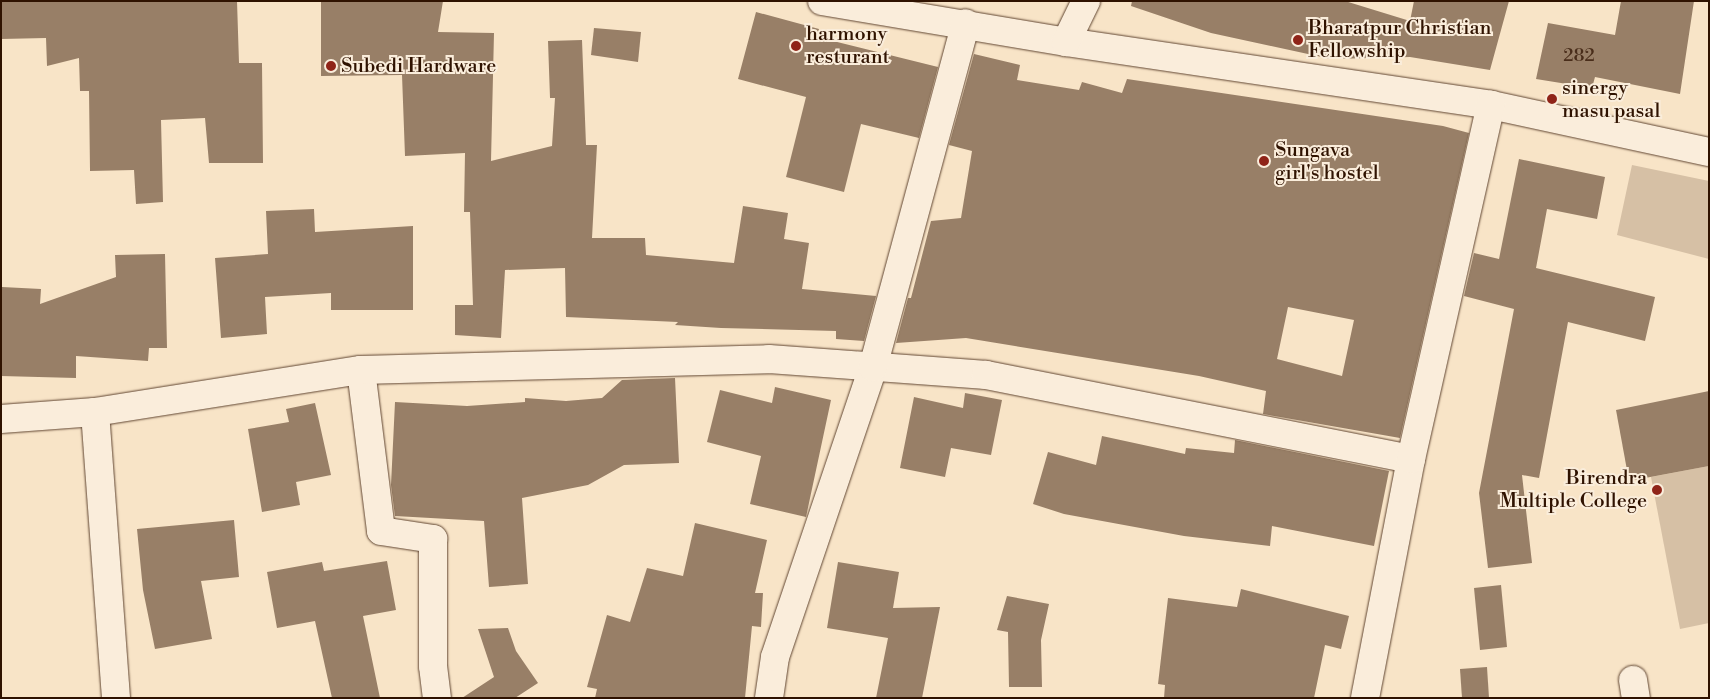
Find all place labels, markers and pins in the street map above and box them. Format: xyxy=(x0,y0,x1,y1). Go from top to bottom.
place label: Bharatpur Christian Fellowship xyxy=(1308,16,1492,63)
place label: harmony resturant xyxy=(806,22,890,69)
marker: Bharatpur Christian Fellowship xyxy=(1292,34,1304,46)
marker: harmony resturant xyxy=(790,40,802,52)
place label: Subedi Hardware xyxy=(341,54,496,78)
marker: Subedi Hardware xyxy=(325,60,337,72)
place label: sinergy masu pasal xyxy=(1562,76,1660,123)
marker: sinergy masu pasal xyxy=(1546,93,1558,105)
place label: Sungava girl's hostel xyxy=(1275,138,1379,185)
marker: Sungava girl's hostel xyxy=(1257,154,1271,168)
place label: Birendra Multiple College xyxy=(1499,466,1647,513)
marker: Birendra Multiple College xyxy=(1651,484,1663,496)

